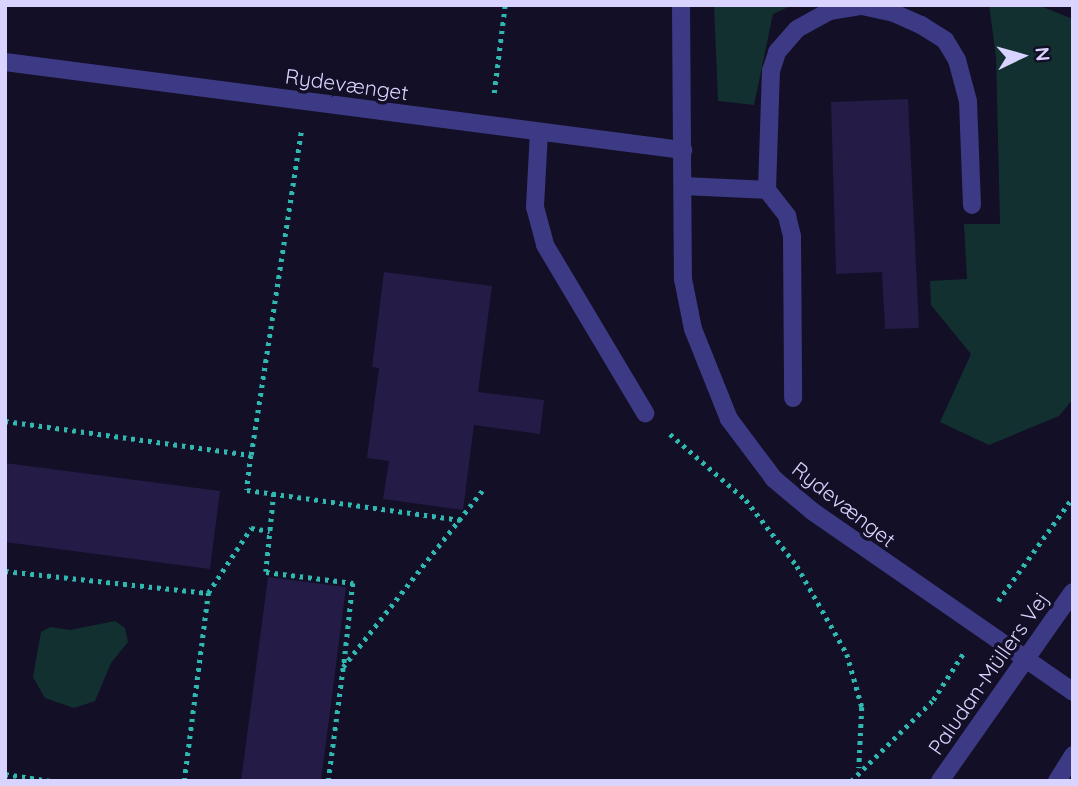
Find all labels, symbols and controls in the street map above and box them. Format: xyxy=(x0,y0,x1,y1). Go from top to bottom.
north arrow xyxy=(987,21,1057,91)
text: N xyxy=(1030,46,1055,62)
street label: Rydevænget xyxy=(284,63,410,105)
street label: Rydevænget xyxy=(787,456,901,552)
street label: Paludan-Müllers Vej xyxy=(922,587,1054,759)

